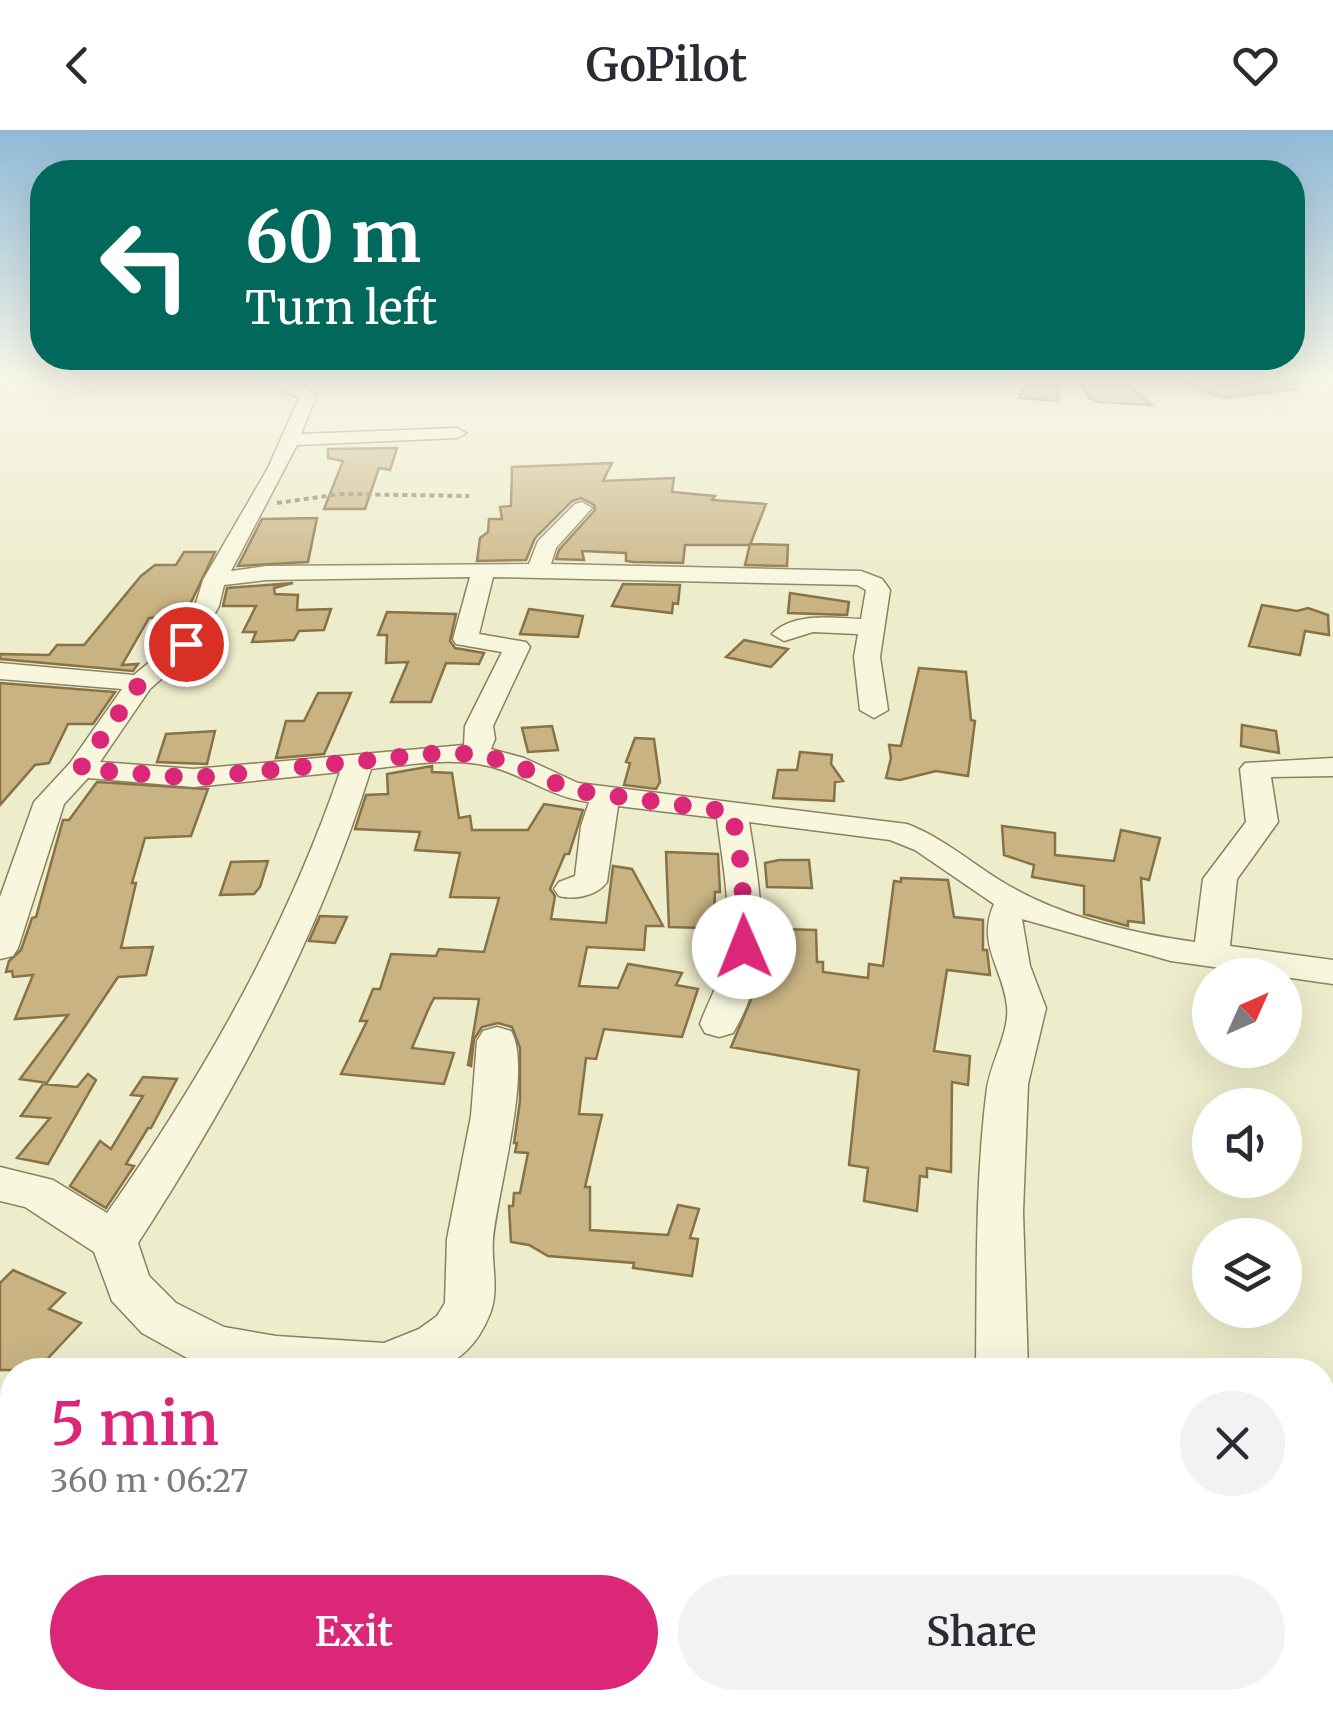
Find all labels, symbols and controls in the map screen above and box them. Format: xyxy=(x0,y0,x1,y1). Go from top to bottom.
text: GoPilot xyxy=(586,37,747,93)
icon: back xyxy=(50,38,105,93)
icon: heart xyxy=(1228,38,1283,93)
text: 60 m xyxy=(245,193,421,281)
icon: left xyxy=(80,200,210,330)
text: Turn left xyxy=(245,280,437,336)
pin xyxy=(144,602,229,687)
icon: arrive xyxy=(159,617,214,672)
position arrow xyxy=(692,895,796,999)
north arrow xyxy=(1192,958,1302,1068)
map controls xyxy=(1192,958,1302,1328)
button: sound xyxy=(1192,1088,1302,1198)
button: layers xyxy=(1192,1218,1302,1328)
text: 5 min xyxy=(50,1386,219,1461)
button: close xyxy=(1180,1391,1285,1496)
text: 360 m · 06:27 xyxy=(50,1461,248,1501)
button: Exit xyxy=(50,1575,658,1690)
button: Share xyxy=(678,1575,1285,1690)

